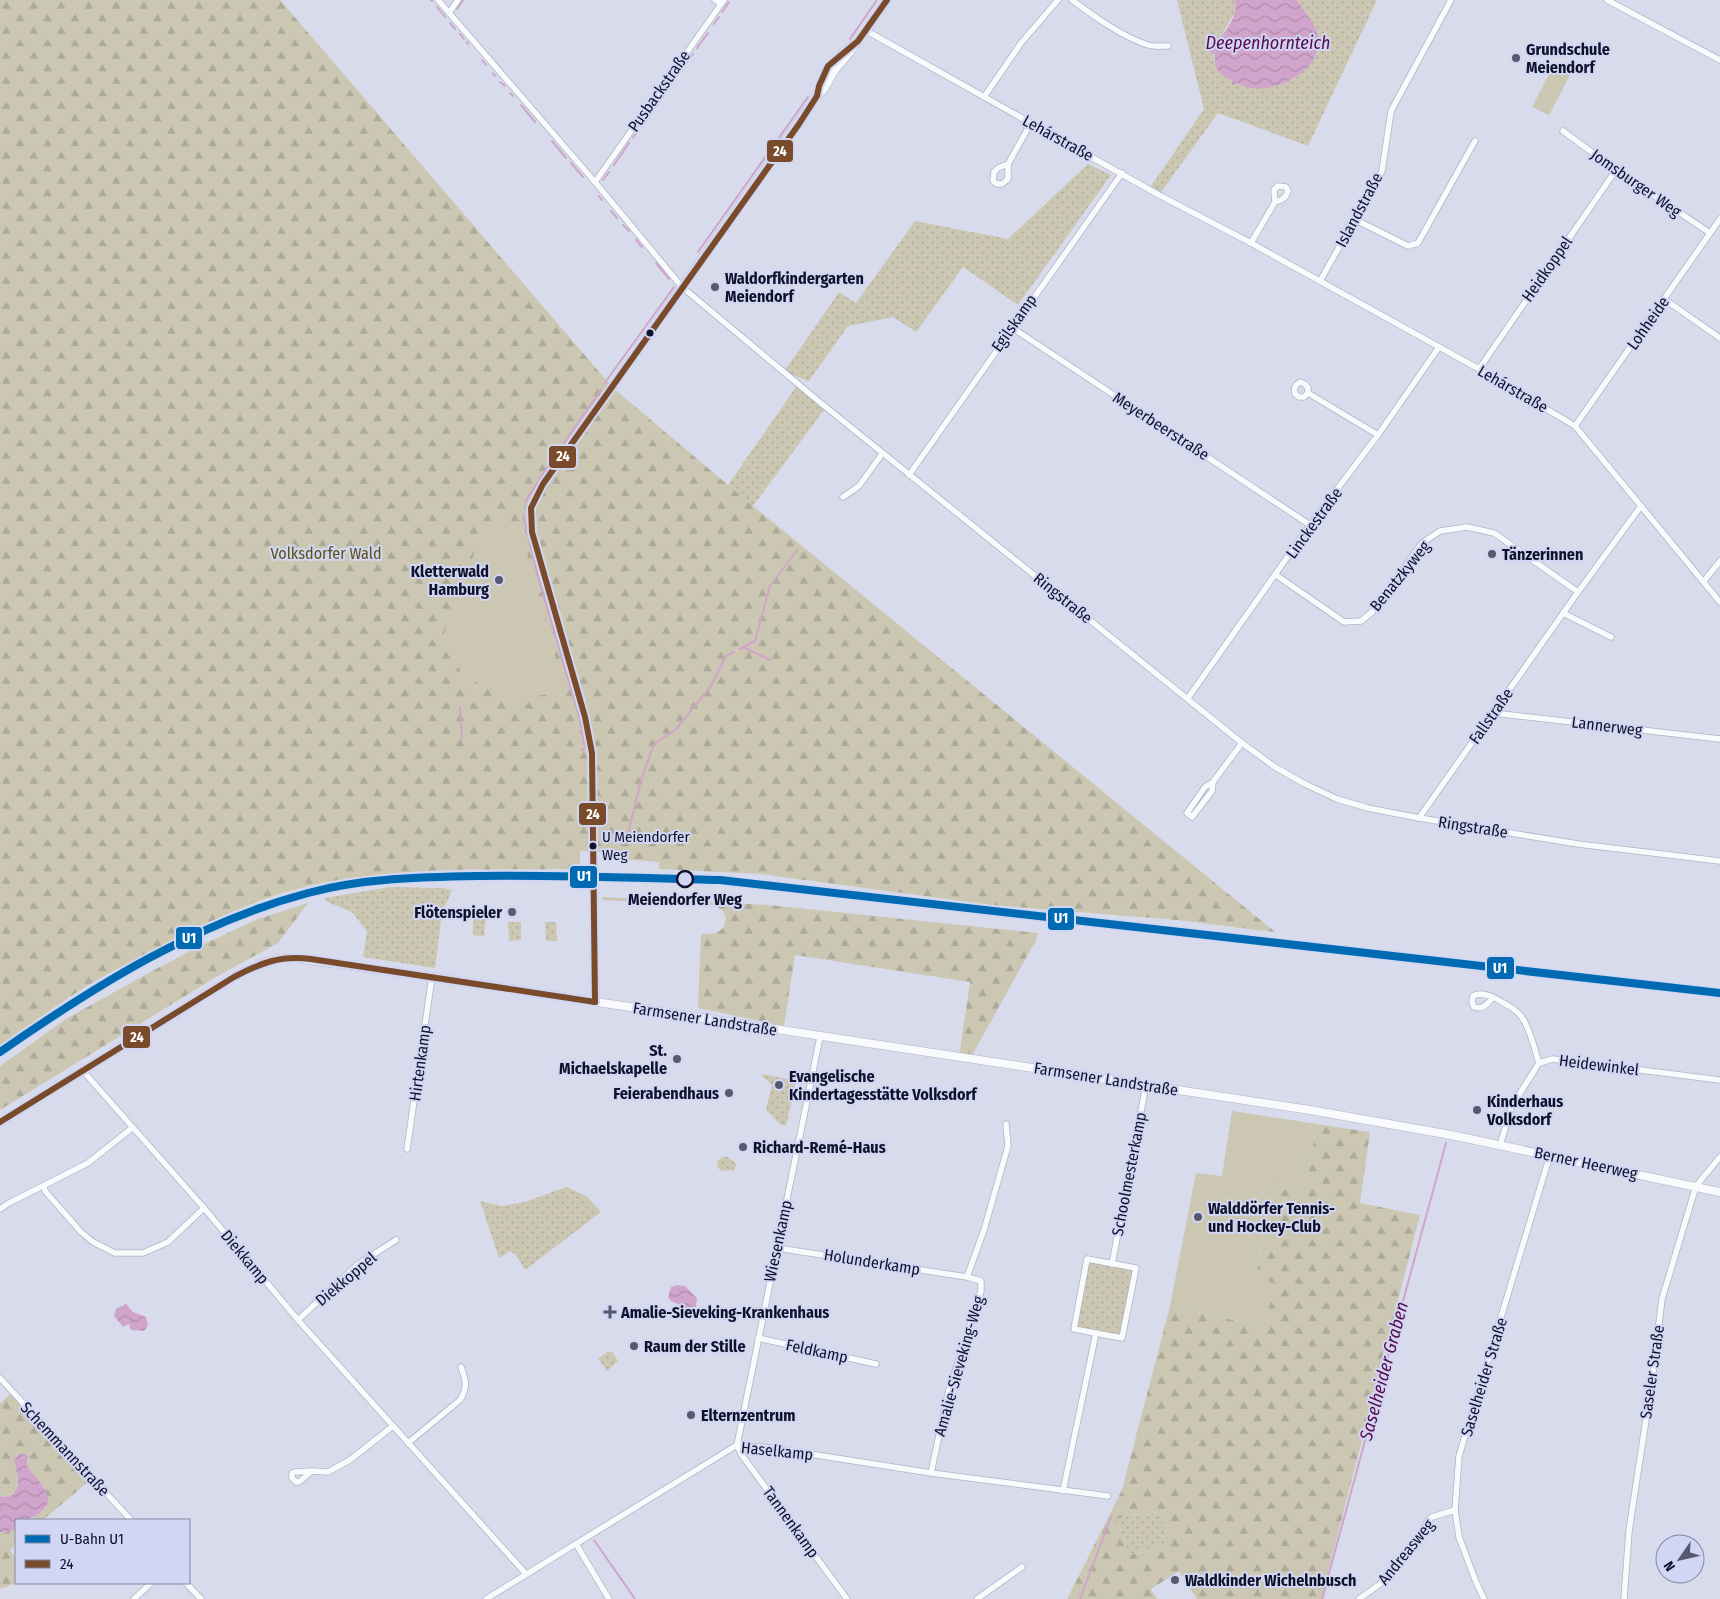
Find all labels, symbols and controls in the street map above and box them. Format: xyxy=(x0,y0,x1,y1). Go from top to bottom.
water label: Deepenhornteich xyxy=(1205,32,1331,54)
place label: Grundschule Meiendorf xyxy=(1526,40,1610,77)
street label: Pusbackstraße xyxy=(624,47,694,135)
marker: Grundschule Meiendorf xyxy=(1510,52,1522,64)
street label: Lehárstraße xyxy=(1019,111,1097,165)
line badge: 24 xyxy=(766,139,794,163)
text: 24 xyxy=(772,143,787,160)
street label: Jomsburger Weg xyxy=(1587,145,1685,221)
street label: Islandstraße xyxy=(1331,169,1387,250)
street label: Heidkoppel xyxy=(1518,233,1576,305)
place label: Waldorfkindergarten Meiendorf xyxy=(725,269,864,306)
marker: Waldorfkindergarten Meiendorf xyxy=(709,281,721,293)
street label: Egilskamp xyxy=(987,291,1041,355)
street label: Lohheide xyxy=(1623,293,1673,353)
unlabelled marker xyxy=(645,328,655,338)
street label: Lehárstraße xyxy=(1475,361,1551,417)
street label: Meyerbeerstraße xyxy=(1109,388,1213,464)
line badge: 24 xyxy=(548,445,577,469)
text: 24 xyxy=(555,448,570,465)
street label: Linckestraße xyxy=(1282,484,1346,562)
street label: Benatzkyweg xyxy=(1366,537,1434,615)
park label: Volksdorfer Wald xyxy=(270,544,382,563)
place label: Tänzerinnen xyxy=(1502,545,1583,564)
marker: Tänzerinnen xyxy=(1486,548,1498,560)
place label: Kletterwald Hamburg xyxy=(411,562,489,599)
street label: Ringstraße xyxy=(1030,569,1096,627)
marker: Kletterwald Hamburg xyxy=(493,574,505,586)
street label: Fallstraße xyxy=(1465,684,1517,748)
street label: Lannerweg xyxy=(1571,712,1644,740)
line badge: 24 xyxy=(578,802,607,826)
text: 24 xyxy=(585,806,600,823)
street label: Ringstraße xyxy=(1437,812,1509,842)
place label: U Meiendorfer Weg xyxy=(602,828,691,864)
marker: U Meiendorfer Weg xyxy=(588,841,598,851)
line badge: U1 xyxy=(569,865,598,889)
text: U1 xyxy=(577,868,591,885)
marker: Meiendorfer Weg xyxy=(676,870,694,888)
place label: Meiendorfer Weg xyxy=(628,890,742,909)
place label: Flötenspieler xyxy=(414,903,502,922)
marker: Flötenspieler xyxy=(506,906,518,918)
line badge: U1 xyxy=(1047,907,1075,931)
text: U1 xyxy=(1054,910,1068,927)
line badge: U1 xyxy=(175,926,203,950)
text: U1 xyxy=(182,930,196,947)
line badge: U1 xyxy=(1486,956,1515,980)
text: U1 xyxy=(1493,960,1507,977)
street label: Farmsener Landstraße xyxy=(632,998,778,1040)
street label: Hirtenkamp xyxy=(405,1024,435,1102)
line badge: 24 xyxy=(122,1025,151,1049)
text: 24 xyxy=(129,1029,144,1046)
place label: St. Michaelskapelle xyxy=(559,1041,667,1078)
street label: Heidewinkel xyxy=(1558,1051,1640,1079)
marker: St. Michaelskapelle xyxy=(671,1053,683,1065)
street label: Farmsener Landstraße xyxy=(1033,1058,1179,1100)
place label: Evangelische Kindertagesstätte Volksdorf xyxy=(789,1067,978,1104)
marker: Evangelische Kindertagesstätte Volksdorf xyxy=(773,1079,785,1091)
place label: Feierabendhaus xyxy=(613,1084,719,1103)
marker: Feierabendhaus xyxy=(723,1087,735,1099)
place label: Kinderhaus Volksdorf xyxy=(1486,1092,1563,1129)
marker: Kinderhaus Volksdorf xyxy=(1471,1104,1483,1116)
street label: Schoolmesterkamp xyxy=(1108,1111,1150,1237)
place label: Richard-Remé-Haus xyxy=(753,1138,886,1157)
marker: Richard-Remé-Haus xyxy=(737,1141,749,1153)
street label: Berner Heerweg xyxy=(1533,1143,1640,1183)
street label: Wiesenkamp xyxy=(760,1198,796,1284)
place label: Walddörfer Tennis- und Hockey-Club xyxy=(1208,1199,1335,1236)
marker: Walddörfer Tennis- und Hockey-Club xyxy=(1192,1211,1204,1223)
street label: Diekkamp xyxy=(217,1226,273,1288)
street label: Holunderkamp xyxy=(823,1245,921,1279)
street label: Diekkoppel xyxy=(312,1248,380,1310)
street label: Amalie-Sieveking-Weg xyxy=(930,1293,988,1438)
water label: Saselheider Graben xyxy=(1355,1299,1413,1444)
place label: Amalie-Sieveking-Krankenhaus xyxy=(620,1303,829,1322)
marker: Amalie-Sieveking-Krankenhaus xyxy=(603,1305,617,1319)
street label: Saselheider Straße xyxy=(1457,1315,1511,1439)
street label: Saseler Straße xyxy=(1636,1324,1668,1420)
street label: Feldkamp xyxy=(784,1335,850,1367)
place label: Raum der Stille xyxy=(644,1337,746,1356)
marker: Raum der Stille xyxy=(628,1340,640,1352)
street label: Schemmannstraße xyxy=(16,1398,114,1500)
place label: Elternzentrum xyxy=(701,1406,796,1425)
marker: Elternzentrum xyxy=(685,1409,697,1421)
street label: Haselkamp xyxy=(740,1438,814,1464)
street label: Tannenkamp xyxy=(759,1483,823,1561)
street label: Andreasweg xyxy=(1374,1515,1438,1589)
legend xyxy=(15,1519,190,1584)
text: U-Bahn U1 xyxy=(60,1530,124,1548)
north arrow xyxy=(1655,1534,1705,1584)
text: 24 xyxy=(60,1555,74,1573)
text: N xyxy=(1660,1558,1679,1574)
place label: Waldkinder Wichelnbusch xyxy=(1185,1571,1356,1590)
marker: Waldkinder Wichelnbusch xyxy=(1169,1574,1181,1586)

